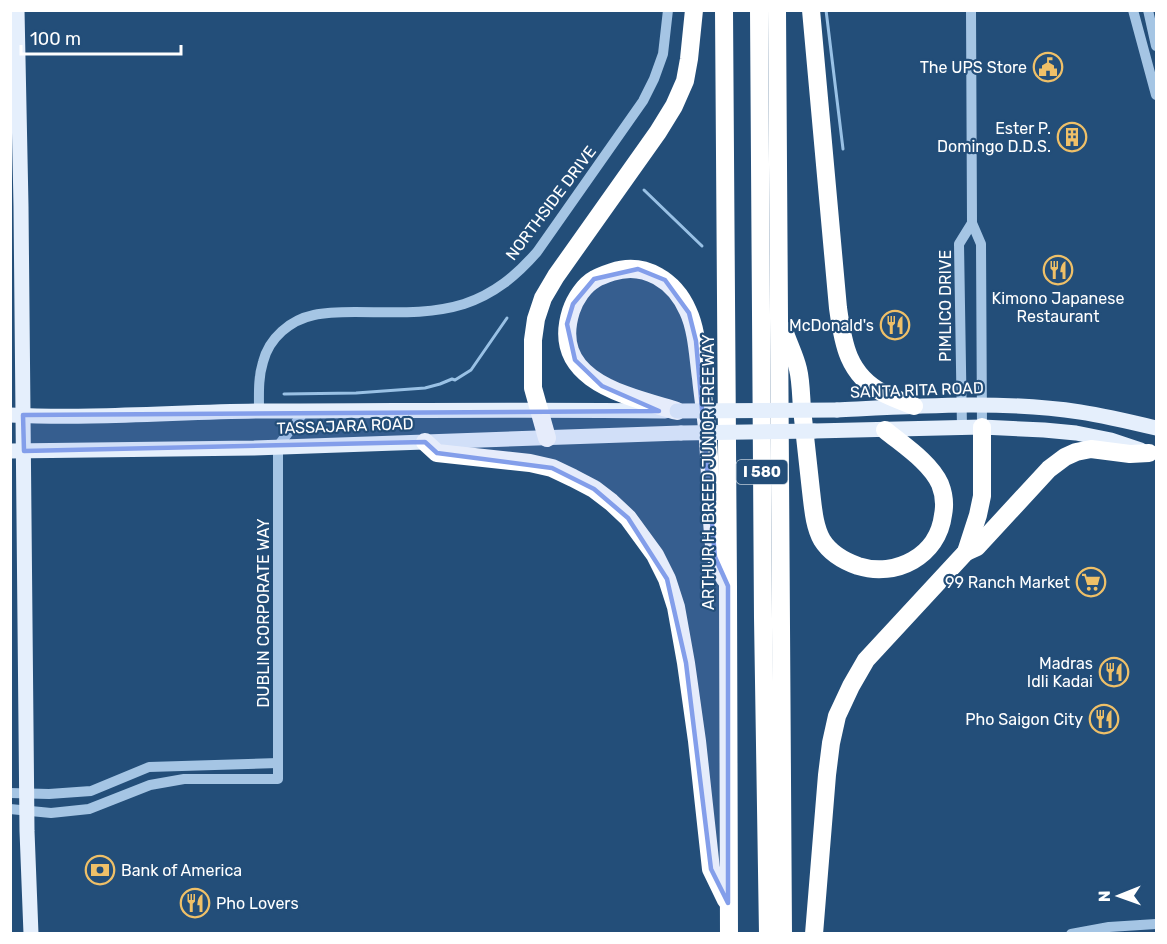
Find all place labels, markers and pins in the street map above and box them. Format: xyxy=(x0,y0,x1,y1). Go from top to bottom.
public building icon: The UPS Store xyxy=(1032,51,1064,83)
place label: The UPS Store xyxy=(920,58,1027,77)
place label: Ester P. Domingo D.D.S. xyxy=(937,119,1051,156)
building icon: Ester P. Domingo D.D.S. xyxy=(1056,121,1088,153)
restaurant icon: Kimono Japanese Restaurant xyxy=(1042,254,1074,286)
place label: Kimono Japanese Restaurant xyxy=(992,289,1124,326)
restaurant icon: McDonald's xyxy=(879,309,911,341)
place label: McDonald's xyxy=(789,316,874,335)
supermarket icon: 99 Ranch Market xyxy=(1075,566,1107,598)
place label: 99 Ranch Market xyxy=(945,573,1070,592)
place label: Madras Idli Kadai xyxy=(1027,654,1093,691)
restaurant icon: Madras Idli Kadai xyxy=(1098,656,1130,688)
restaurant icon: Pho Saigon City xyxy=(1088,703,1120,735)
place label: Pho Saigon City xyxy=(965,710,1083,729)
bank icon: Bank of America xyxy=(84,854,116,886)
place label: Bank of America xyxy=(121,861,242,880)
restaurant icon: Pho Lovers xyxy=(179,887,211,919)
place label: Pho Lovers xyxy=(216,894,299,913)

